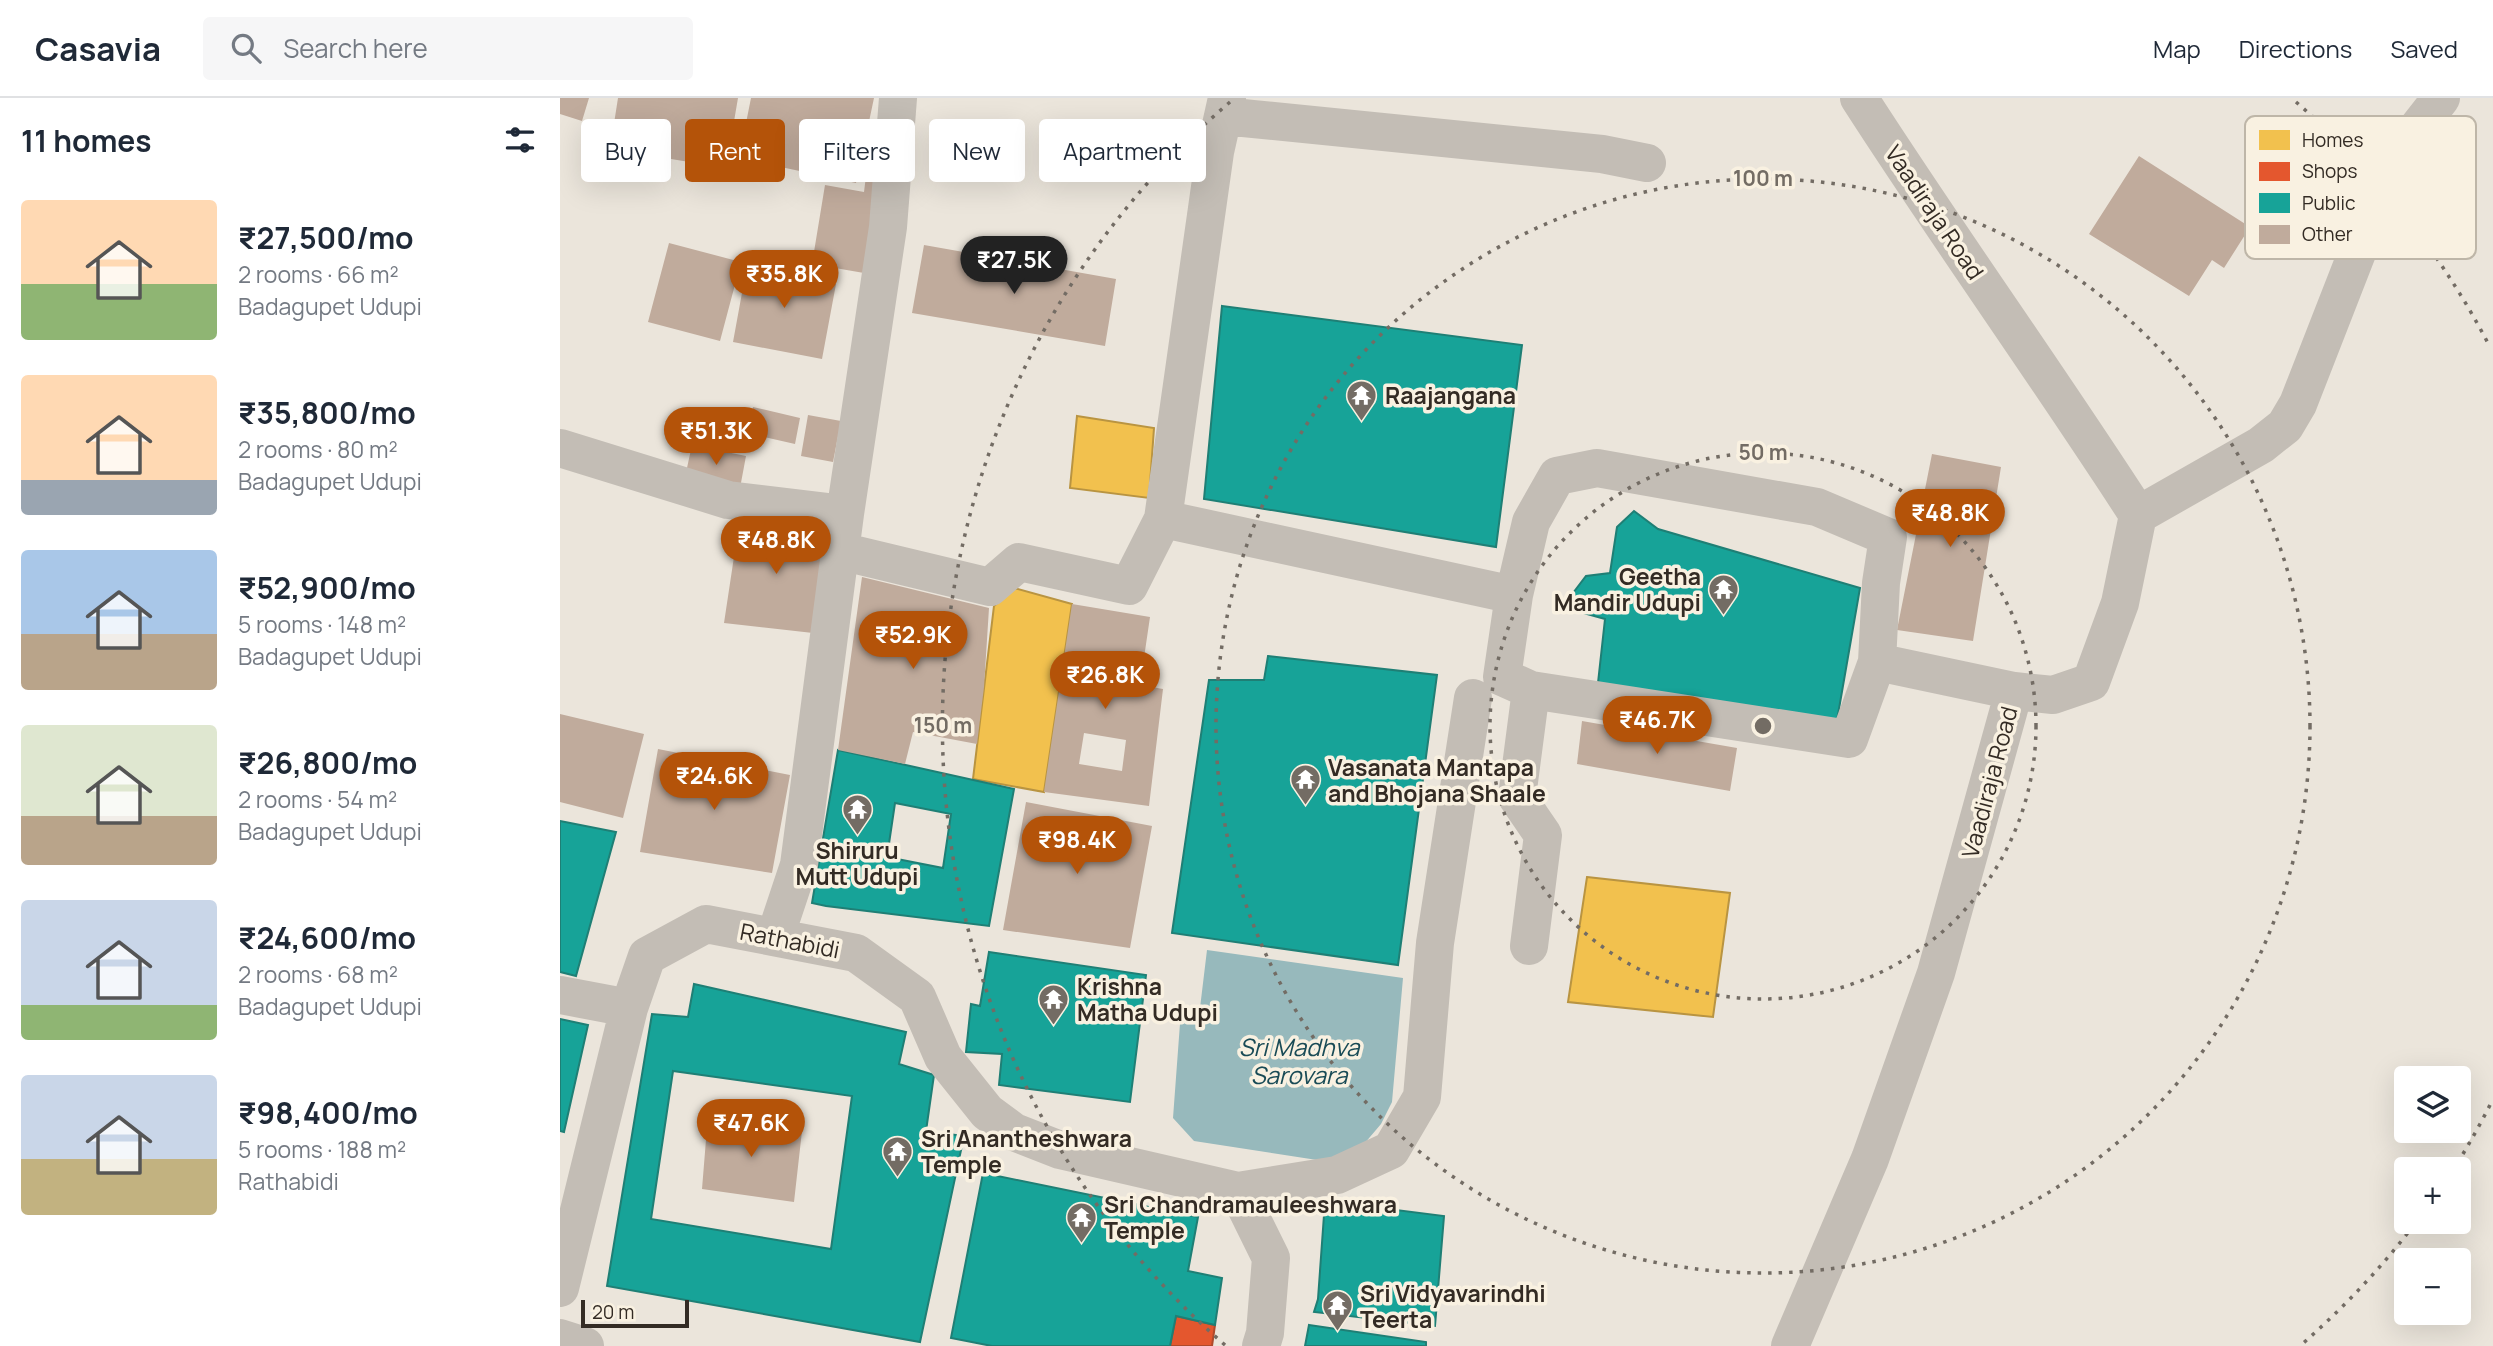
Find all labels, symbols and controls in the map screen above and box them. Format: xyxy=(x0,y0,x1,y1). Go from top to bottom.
search box xyxy=(203,17,693,80)
text: Casavia xyxy=(35,26,161,71)
icon: search xyxy=(227,29,265,67)
text: Search here xyxy=(283,30,428,66)
text: Map xyxy=(2153,32,2201,65)
text: Directions xyxy=(2239,32,2352,65)
text: Saved xyxy=(2390,32,2458,65)
legend xyxy=(2245,116,2476,259)
chip: Buy xyxy=(581,119,671,182)
chip: Rent xyxy=(685,119,785,182)
chip: Filters xyxy=(799,119,915,182)
chip: New xyxy=(929,119,1025,182)
chip: Apartment xyxy=(1039,119,1206,182)
text: 11 homes xyxy=(21,120,152,161)
icon: filters xyxy=(501,121,539,159)
text: Homes xyxy=(2302,127,2363,153)
street label: Vaadiraja Road xyxy=(1878,139,1992,285)
text: Shops xyxy=(2302,158,2357,184)
text: 100 m xyxy=(1733,164,1793,192)
text: Public xyxy=(2302,190,2355,216)
text: ₹27,500/mo xyxy=(238,217,413,258)
text: Other xyxy=(2302,221,2353,247)
icon: home xyxy=(77,228,161,312)
pin: ₹27.5K xyxy=(957,236,1071,296)
text: ₹27.5K xyxy=(976,243,1052,275)
pin: ₹35.8K xyxy=(727,250,841,310)
text: ₹35.8K xyxy=(745,257,823,289)
text: 2 rooms · 66 m² xyxy=(238,258,399,290)
text: Badagupet Udupi xyxy=(238,290,422,322)
temple icon: Raajangana xyxy=(1345,378,1379,422)
place label: Raajangana xyxy=(1385,379,1516,411)
text: ₹35,800/mo xyxy=(238,392,416,433)
icon: home xyxy=(77,403,161,487)
pin: ₹51.3K xyxy=(659,408,773,467)
text: ₹51.3K xyxy=(680,414,752,446)
text: 2 rooms · 80 m² xyxy=(238,433,398,465)
text: 50 m xyxy=(1738,438,1788,466)
text: Badagupet Udupi xyxy=(238,465,422,497)
pin: ₹48.8K xyxy=(1893,490,2007,549)
text: ₹48.8K xyxy=(1911,496,1989,528)
pin: ₹48.8K xyxy=(719,517,833,576)
text: ₹48.8K xyxy=(737,523,815,555)
place label: Geetha Mandir Udupi xyxy=(1554,560,1701,618)
text: ₹52,900/mo xyxy=(238,567,416,608)
temple icon: Geetha Mandir Udupi xyxy=(1707,572,1741,616)
icon: home xyxy=(77,578,161,662)
text: 5 rooms · 148 m² xyxy=(238,608,406,640)
pin: ₹52.9K xyxy=(856,612,970,671)
text: ₹52.9K xyxy=(875,618,951,650)
text: Badagupet Udupi xyxy=(238,640,422,672)
pin: ₹26.8K xyxy=(1048,652,1162,711)
text: ₹26.8K xyxy=(1066,658,1144,690)
pin: ₹46.7K xyxy=(1600,696,1714,756)
text: ₹46.7K xyxy=(1619,703,1695,735)
street label: Vaadiraja Road xyxy=(1953,703,2025,861)
text: 150 m xyxy=(914,711,972,739)
centre of rings xyxy=(1751,714,1775,738)
text: ₹26,800/mo xyxy=(238,742,417,783)
place label: Vasanata Mantapa and Bhojana Shaale xyxy=(1328,751,1546,809)
pin: ₹24.6K xyxy=(657,752,771,812)
icon: home xyxy=(77,753,161,837)
text: ₹24.6K xyxy=(675,759,753,791)
temple icon: Vasanata Mantapa and Bhojana Shaale xyxy=(1288,763,1322,807)
text: 2 rooms · 54 m² xyxy=(238,783,397,815)
temple icon: Shiruru Mutt Udupi xyxy=(840,792,874,836)
text: Badagupet Udupi xyxy=(238,815,422,847)
pin: ₹98.4K xyxy=(1020,816,1134,876)
text: ₹98.4K xyxy=(1038,823,1116,855)
place label: Shiruru Mutt Udupi xyxy=(796,834,918,892)
street label: Rathabidi xyxy=(737,915,843,965)
text: ₹24,600/mo xyxy=(238,917,416,958)
icon: home xyxy=(77,928,161,1012)
text: 2 rooms · 68 m² xyxy=(238,958,398,990)
place label: Krishna Matha Udupi xyxy=(1077,970,1218,1028)
temple icon: Krishna Matha Udupi xyxy=(1037,982,1071,1026)
text: Badagupet Udupi xyxy=(238,990,422,1022)
water label: Sri Madhva Sarovara xyxy=(1239,1030,1361,1091)
map controls xyxy=(2394,1066,2471,1325)
button: layers xyxy=(2394,1066,2471,1143)
text: ₹98,400/mo xyxy=(238,1092,418,1133)
pin: ₹47.6K xyxy=(694,1100,808,1159)
icon: home xyxy=(77,1103,161,1187)
text: ₹47.6K xyxy=(713,1106,789,1138)
place label: Sri Anantheshwara Temple xyxy=(921,1122,1132,1180)
text: 5 rooms · 188 m² xyxy=(238,1133,406,1165)
temple icon: Sri Anantheshwara Temple xyxy=(881,1134,915,1178)
button: + xyxy=(2394,1157,2471,1234)
text: Rathabidi xyxy=(238,1165,339,1197)
place label: Sri Chandramauleeshwara Temple xyxy=(1104,1188,1397,1246)
temple icon: Sri Chandramauleeshwara Temple xyxy=(1064,1200,1098,1244)
button: − xyxy=(2394,1248,2471,1325)
place label: Sri Vidyavarindhi Teerta xyxy=(1360,1277,1546,1335)
temple icon: Sri Vidyavarindhi Teerta xyxy=(1320,1289,1354,1333)
scale bar xyxy=(581,1297,690,1329)
text: 20 m xyxy=(592,1299,634,1325)

